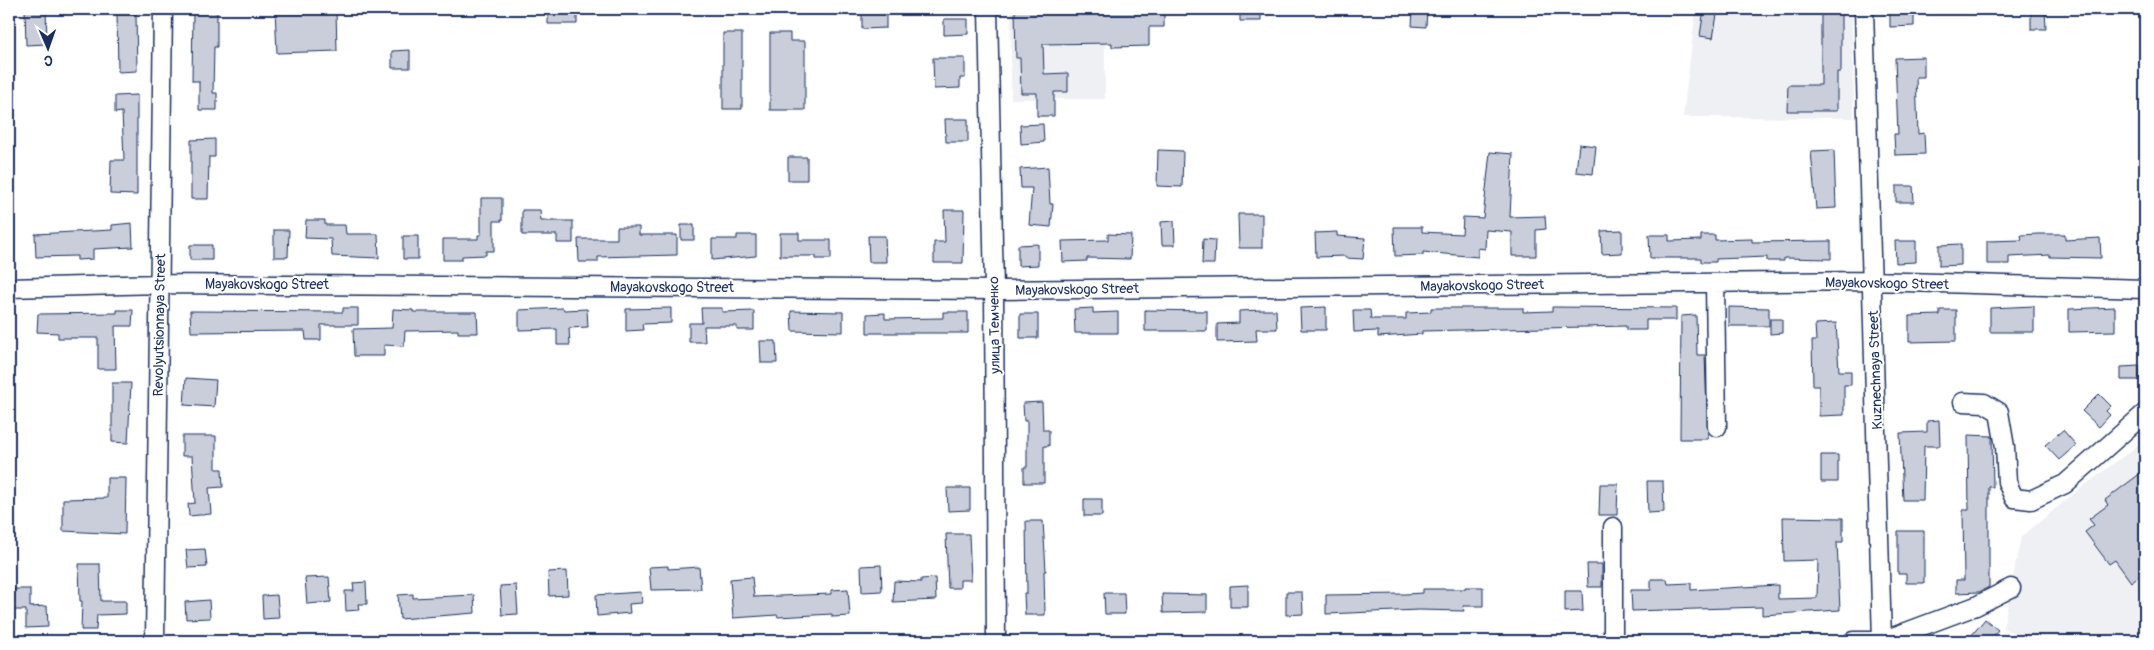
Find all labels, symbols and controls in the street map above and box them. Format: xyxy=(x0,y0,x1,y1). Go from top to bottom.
north arrow xyxy=(22,22,72,72)
text: С xyxy=(43,52,53,69)
street label: Revolyutsionnaya Street xyxy=(150,253,169,397)
street label: Mayakovskogo Street xyxy=(1825,274,1949,293)
street label: Mayakovskogo Street xyxy=(205,276,329,293)
street label: улица Темченко xyxy=(985,276,1004,375)
street label: Mayakovskogo Street xyxy=(1420,276,1544,295)
street label: Mayakovskogo Street xyxy=(610,279,734,296)
street label: Mayakovskogo Street xyxy=(1015,280,1139,299)
street label: Kuznechnaya Street xyxy=(1865,310,1886,430)

